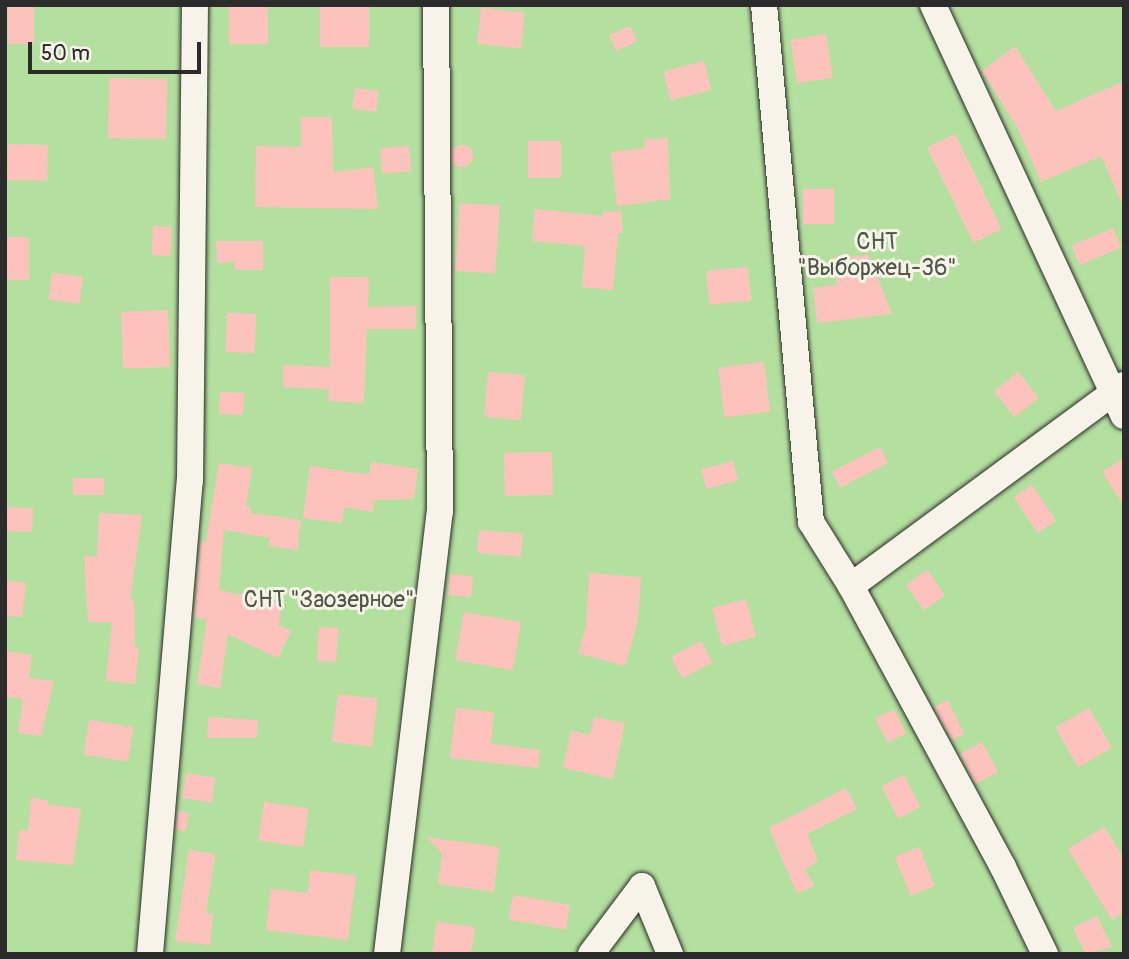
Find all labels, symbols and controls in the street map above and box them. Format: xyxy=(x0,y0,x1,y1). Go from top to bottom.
scale bar xyxy=(32,28,205,72)
text: 50 m xyxy=(41,40,90,67)
park label: СНТ "Выборжец-36" xyxy=(797,228,957,282)
park label: СНТ "Заозерное" xyxy=(244,586,414,614)

